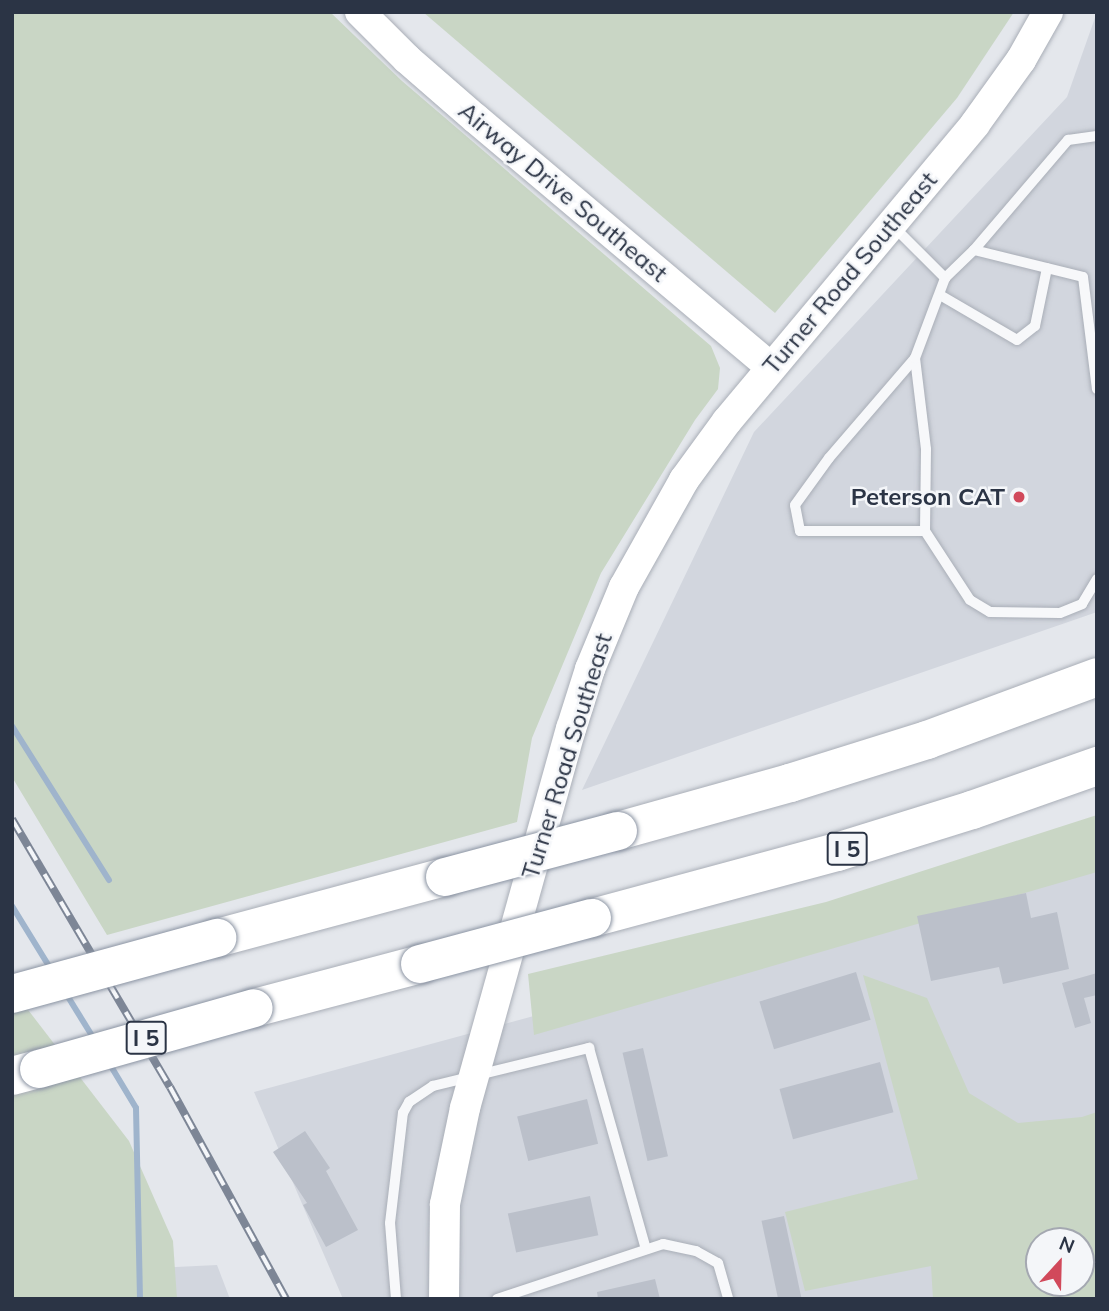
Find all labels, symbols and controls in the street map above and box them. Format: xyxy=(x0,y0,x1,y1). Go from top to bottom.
street label: Airway Drive Southeast xyxy=(453,96,673,288)
street label: Turner Road Southeast xyxy=(757,166,943,380)
place label: Peterson CAT xyxy=(851,483,1005,511)
marker: Peterson CAT xyxy=(1011,489,1027,505)
street label: Turner Road Southeast xyxy=(516,630,618,882)
road number: I 5 xyxy=(826,830,868,869)
road number: I 5 xyxy=(125,1018,167,1058)
north arrow xyxy=(1025,1227,1095,1297)
text: N xyxy=(1056,1231,1078,1258)

